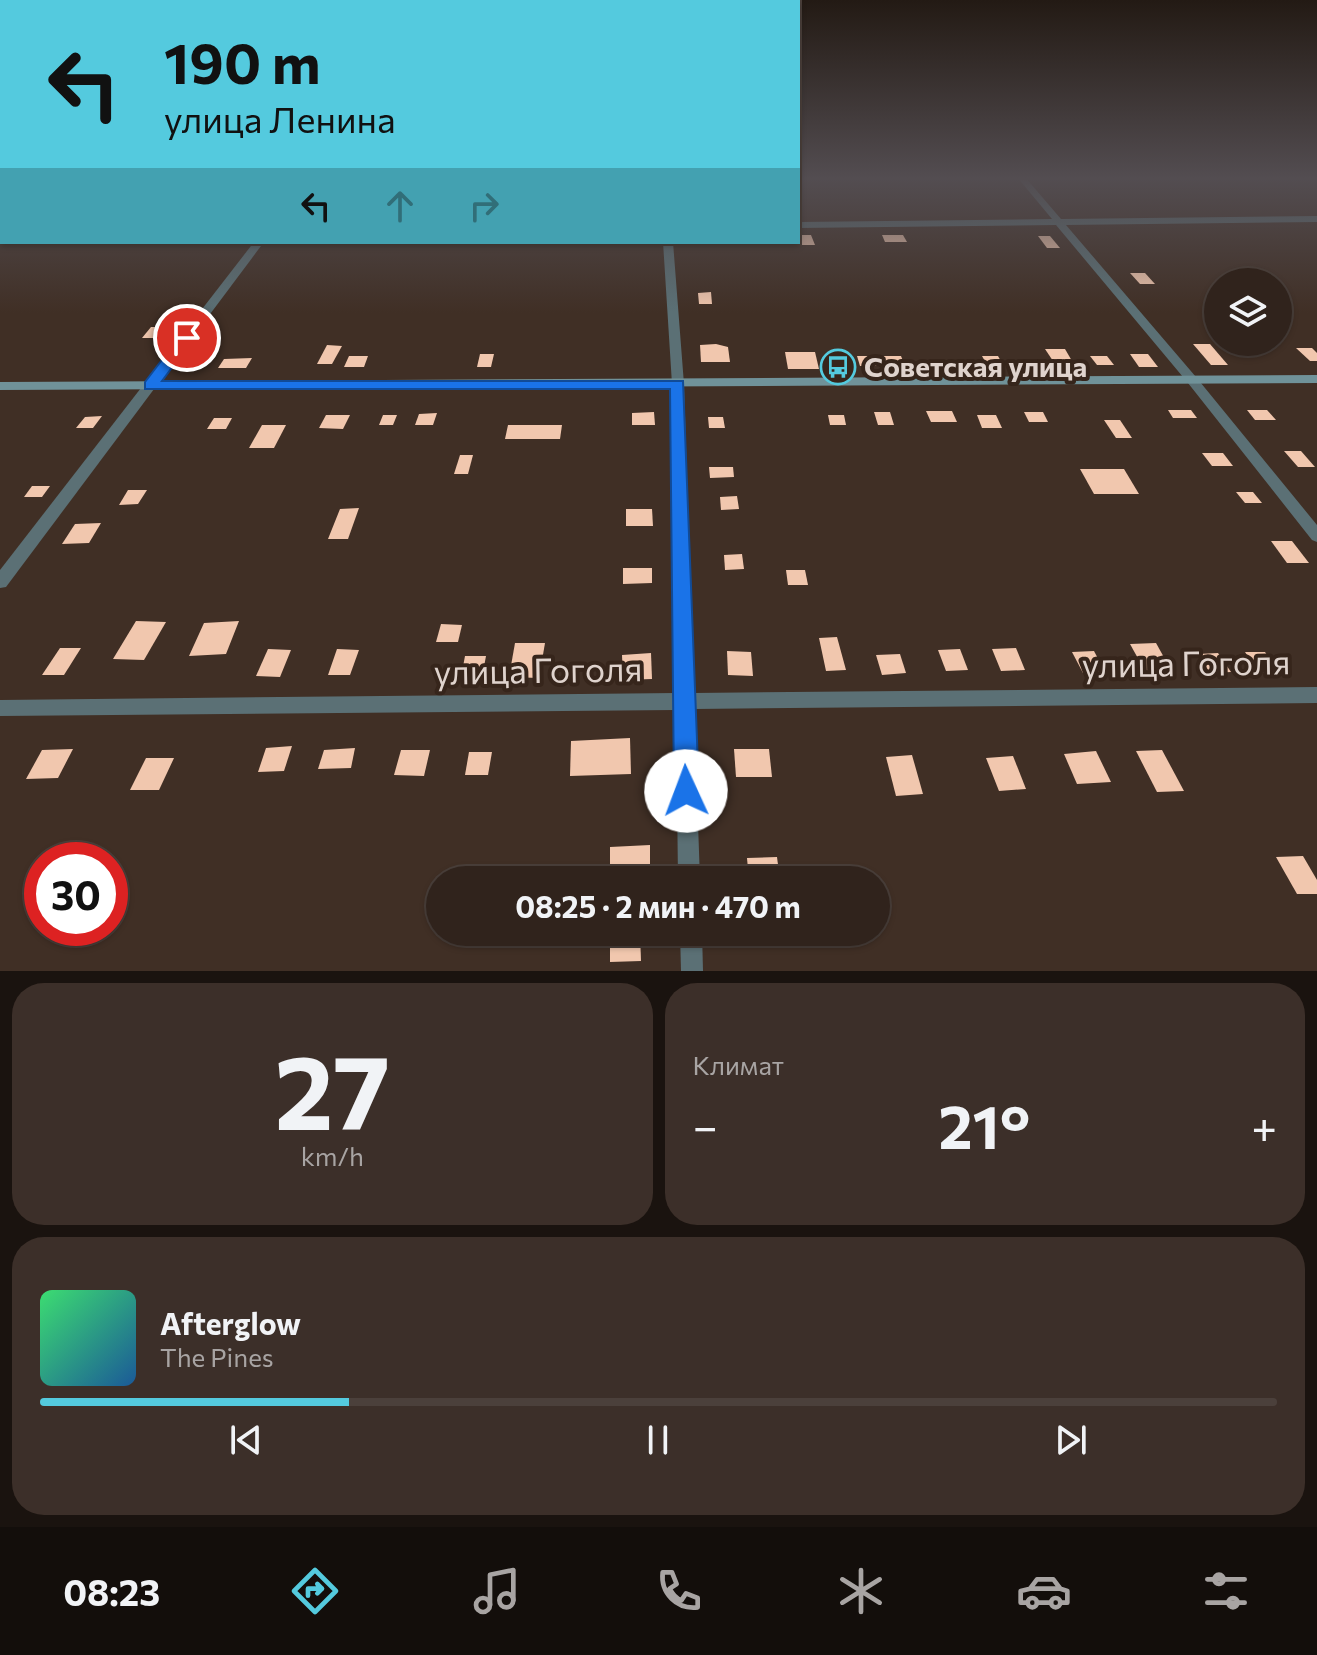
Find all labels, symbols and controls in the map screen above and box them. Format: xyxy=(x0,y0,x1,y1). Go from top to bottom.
text: 190 m xyxy=(164,27,321,96)
icon: left xyxy=(32,32,136,136)
text: улица Ленина xyxy=(164,96,396,140)
icon: left xyxy=(294,184,338,228)
icon: ahead xyxy=(378,184,422,228)
icon: right xyxy=(462,184,506,228)
map controls xyxy=(1204,268,1292,356)
button: layers xyxy=(1204,268,1292,356)
pin xyxy=(153,304,221,372)
icon: arrive xyxy=(165,316,209,360)
bus stop icon: Советская улица xyxy=(819,348,857,386)
place label: Советская улица xyxy=(864,349,1087,383)
street label: улица Гоголя xyxy=(1081,639,1291,685)
street label: улица Гоголя xyxy=(433,646,643,692)
position arrow xyxy=(644,749,728,833)
speed limit sign: 30 xyxy=(24,842,128,946)
text: 08:25 · 2 мин · 470 m xyxy=(515,887,801,924)
text: 27 xyxy=(274,1024,390,1151)
text: Климат xyxy=(693,1049,784,1080)
text: 21° xyxy=(938,1088,1030,1161)
text: − xyxy=(693,1098,718,1152)
text: + xyxy=(1251,1098,1277,1152)
text: km/h xyxy=(301,1140,364,1171)
text: Afterglow xyxy=(160,1304,301,1341)
text: The Pines xyxy=(160,1341,274,1372)
icon: previous xyxy=(224,1418,268,1462)
icon: pause xyxy=(636,1418,680,1462)
icon: next xyxy=(1049,1418,1093,1462)
icon: directions xyxy=(287,1563,343,1619)
icon: music xyxy=(469,1563,525,1619)
icon: phone xyxy=(651,1563,707,1619)
icon: climate xyxy=(833,1563,889,1619)
icon: car xyxy=(1016,1563,1072,1619)
icon: filters xyxy=(1198,1563,1254,1619)
text: 08:23 xyxy=(63,1569,160,1613)

